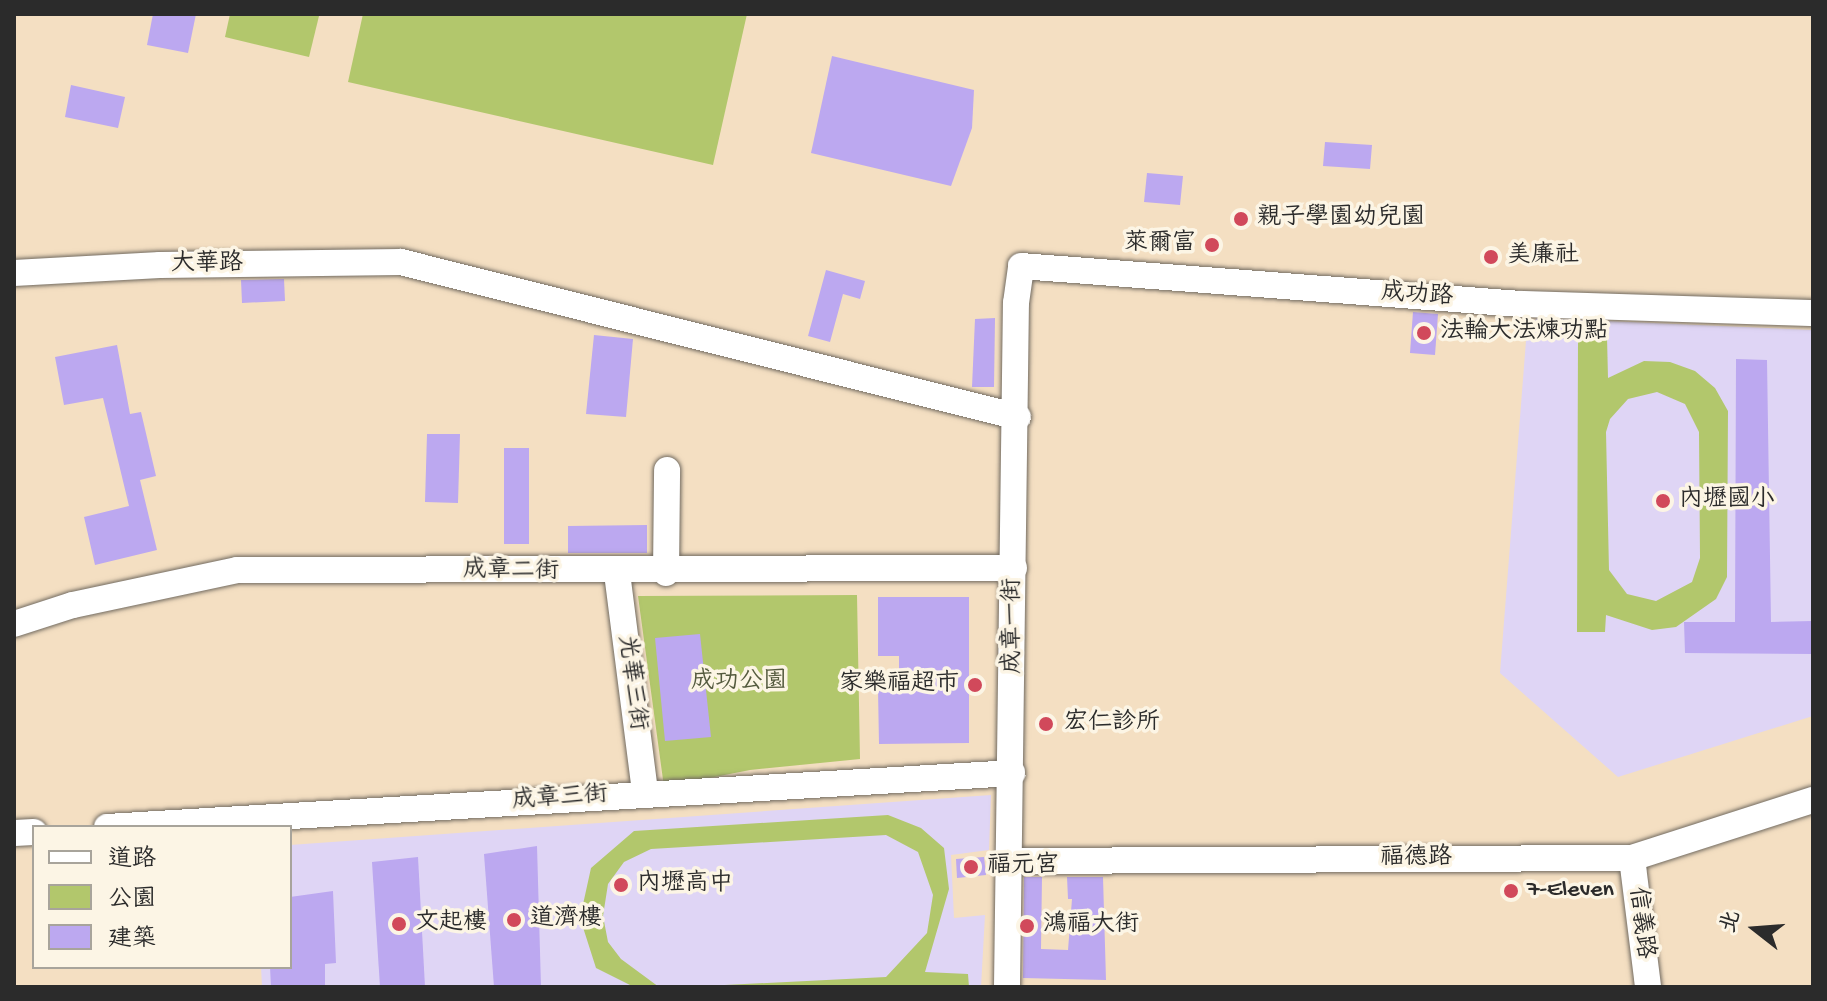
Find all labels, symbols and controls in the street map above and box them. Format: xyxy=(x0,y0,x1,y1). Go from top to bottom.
place label: 親子學園幼兒園 xyxy=(1257,205,1425,233)
marker: 親子學園幼兒園 xyxy=(1232,210,1250,228)
place label: 萊爾富 xyxy=(1124,231,1196,259)
marker: 萊爾富 xyxy=(1203,236,1221,254)
place label: 美廉社 xyxy=(1507,243,1579,271)
marker: 美廉社 xyxy=(1482,248,1500,266)
street label: 大華路 xyxy=(171,251,243,279)
street label: 成功路 xyxy=(1380,279,1454,313)
place label: 法輪大法煉功點 xyxy=(1440,319,1608,347)
marker: 法輪大法煉功點 xyxy=(1415,324,1433,342)
place label: 內壢國小 xyxy=(1679,487,1775,515)
marker: 內壢國小 xyxy=(1654,492,1672,510)
street label: 成章二街 xyxy=(463,557,559,587)
street label: 成章一街 xyxy=(1000,578,1028,674)
street label: 光華三街 xyxy=(611,634,651,732)
park label: 成功公園 xyxy=(691,669,787,697)
place label: 家樂福超市 xyxy=(839,671,959,699)
marker: 家樂福超市 xyxy=(966,676,984,694)
place label: 宏仁診所 xyxy=(1064,710,1160,738)
marker: 宏仁診所 xyxy=(1035,713,1057,735)
street label: 成章三街 xyxy=(511,781,609,817)
legend xyxy=(32,825,292,969)
street label: 福德路 xyxy=(1380,845,1452,873)
text: 道路 xyxy=(108,846,156,875)
place label: 福元宮 xyxy=(987,853,1059,881)
marker: 福元宮 xyxy=(962,858,980,876)
place label: 內壢高中 xyxy=(637,871,733,899)
marker: 內壢高中 xyxy=(612,876,630,894)
place label: 7-Eleven xyxy=(1527,877,1614,905)
marker: 7-Eleven xyxy=(1502,882,1520,900)
text: 公園 xyxy=(108,886,156,915)
street label: 信義路 xyxy=(1621,886,1659,960)
north arrow xyxy=(1715,889,1795,969)
place label: 道濟樓 xyxy=(530,906,602,934)
text: 北 xyxy=(1716,908,1748,936)
place label: 文起樓 xyxy=(415,910,487,938)
marker: 道濟樓 xyxy=(505,911,523,929)
place label: 鴻福大街 xyxy=(1043,912,1139,940)
marker: 文起樓 xyxy=(390,915,408,933)
marker: 鴻福大街 xyxy=(1018,917,1036,935)
text: 建築 xyxy=(108,926,156,955)

